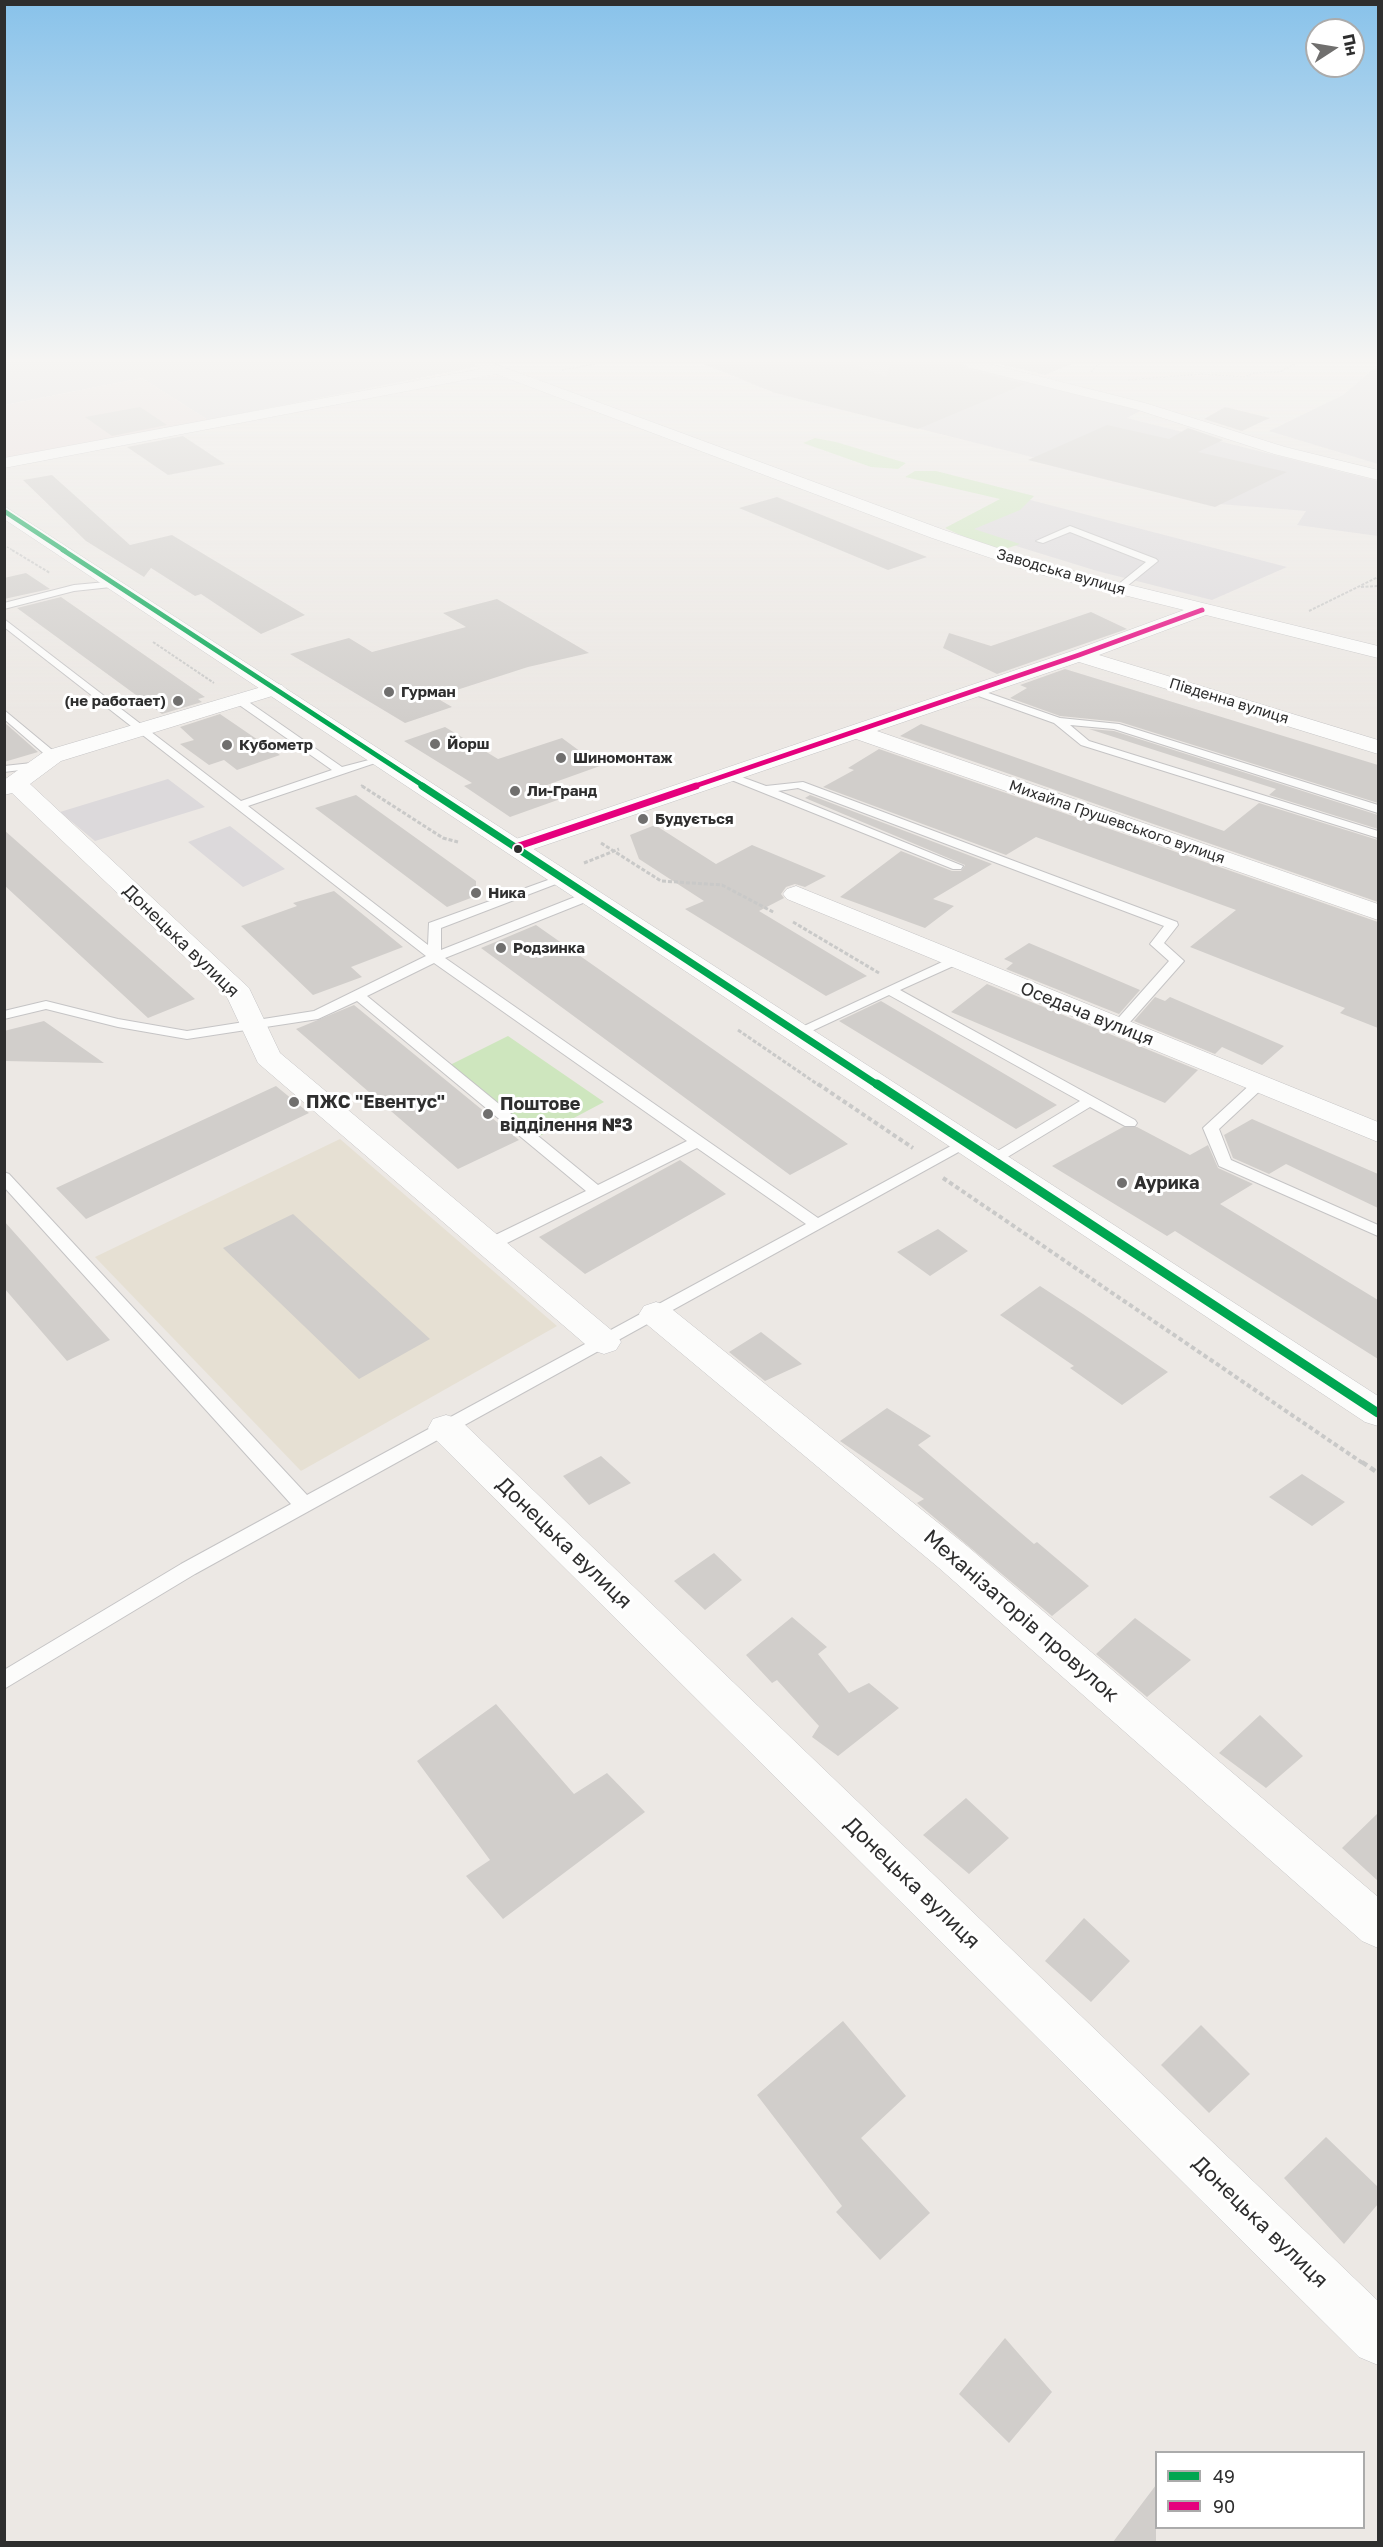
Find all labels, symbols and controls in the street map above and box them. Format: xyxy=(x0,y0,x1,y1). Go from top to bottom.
north arrow xyxy=(1305,18,1365,78)
text: Пн xyxy=(1339,32,1363,57)
street label: Заводська вулиця xyxy=(994,545,1128,599)
street label: Південна вулиця xyxy=(1167,674,1291,728)
place label: Гурман xyxy=(401,683,456,701)
marker: Гурман xyxy=(382,685,396,699)
place label: (не работает) xyxy=(64,692,166,710)
marker: (не работает) xyxy=(171,694,185,708)
place label: Йорш xyxy=(447,735,489,753)
place label: Кубометр xyxy=(239,736,313,754)
marker: Йорш xyxy=(428,737,442,751)
marker: Кубометр xyxy=(220,738,234,752)
place label: Шиномонтаж xyxy=(573,749,673,767)
marker: Шиномонтаж xyxy=(554,751,568,765)
street label: Михайла Грушевського вулиця xyxy=(1007,776,1227,868)
place label: Ли-Гранд xyxy=(527,782,597,800)
marker: Ли-Гранд xyxy=(508,784,522,798)
place label: Будується xyxy=(655,810,734,828)
marker: Будується xyxy=(636,812,650,826)
unlabelled marker xyxy=(512,843,524,855)
street label: Донецька вулиця xyxy=(118,880,244,1002)
place label: Ника xyxy=(488,884,526,902)
marker: Ника xyxy=(469,886,483,900)
place label: Родзинка xyxy=(513,939,585,957)
marker: Родзинка xyxy=(494,941,508,955)
street label: Оседача вулиця xyxy=(1017,977,1157,1051)
place label: ПЖС "Евентус" xyxy=(306,1091,445,1113)
place label: Поштове відділення №3 xyxy=(500,1093,633,1136)
marker: ПЖС "Евентус" xyxy=(287,1095,301,1109)
marker: Поштове відділення №3 xyxy=(481,1107,495,1121)
place label: Аурика xyxy=(1134,1172,1199,1194)
marker: Аурика xyxy=(1115,1176,1129,1190)
street label: Донецька вулиця xyxy=(491,1472,637,1614)
street label: Механізаторів провулок xyxy=(918,1524,1124,1708)
street label: Донецька вулиця xyxy=(839,1812,985,1954)
street label: Донецька вулиця xyxy=(1187,2151,1333,2293)
legend xyxy=(1155,2451,1365,2529)
text: 49 xyxy=(1213,2465,1235,2487)
text: 90 xyxy=(1213,2495,1235,2517)

